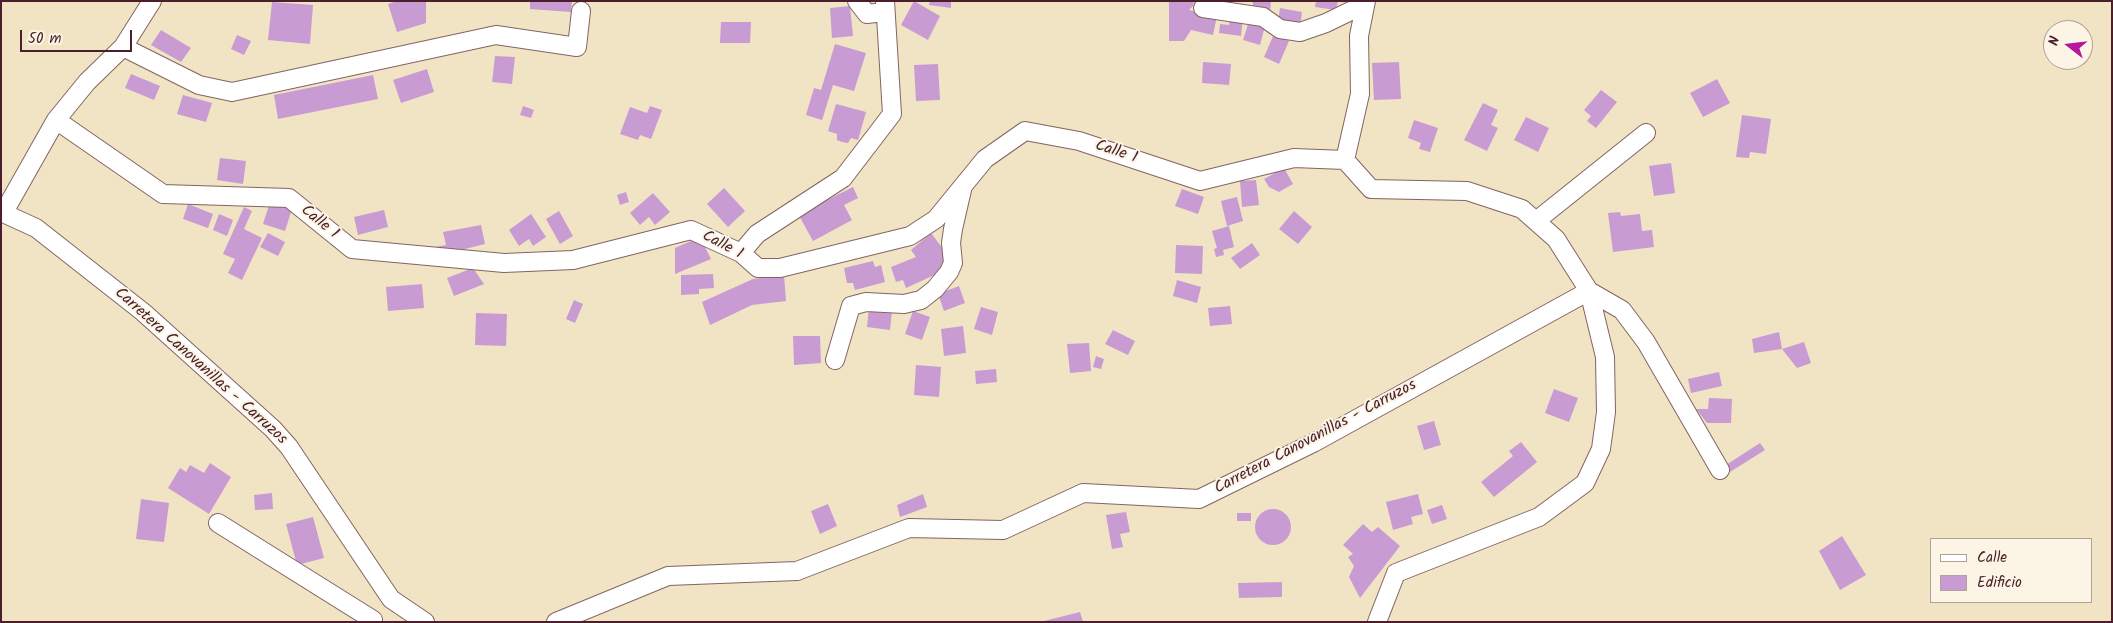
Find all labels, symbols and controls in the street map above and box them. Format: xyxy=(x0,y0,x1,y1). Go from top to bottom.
scale bar xyxy=(22,20,135,52)
north arrow xyxy=(2043,20,2093,70)
text: 50 m xyxy=(28,27,62,51)
text: N xyxy=(2043,34,2066,48)
street label: Calle 1 xyxy=(1092,137,1140,169)
street label: Calle 1 xyxy=(296,202,342,244)
street label: Calle 1 xyxy=(698,227,746,265)
street label: Carretera Canovanillas - Carruzos xyxy=(110,284,290,450)
street label: Carretera Canovanillas - Carruzos xyxy=(1212,377,1420,499)
legend xyxy=(1930,538,2093,603)
text: Calle xyxy=(1977,546,2007,570)
text: Edificio xyxy=(1977,571,2022,595)

